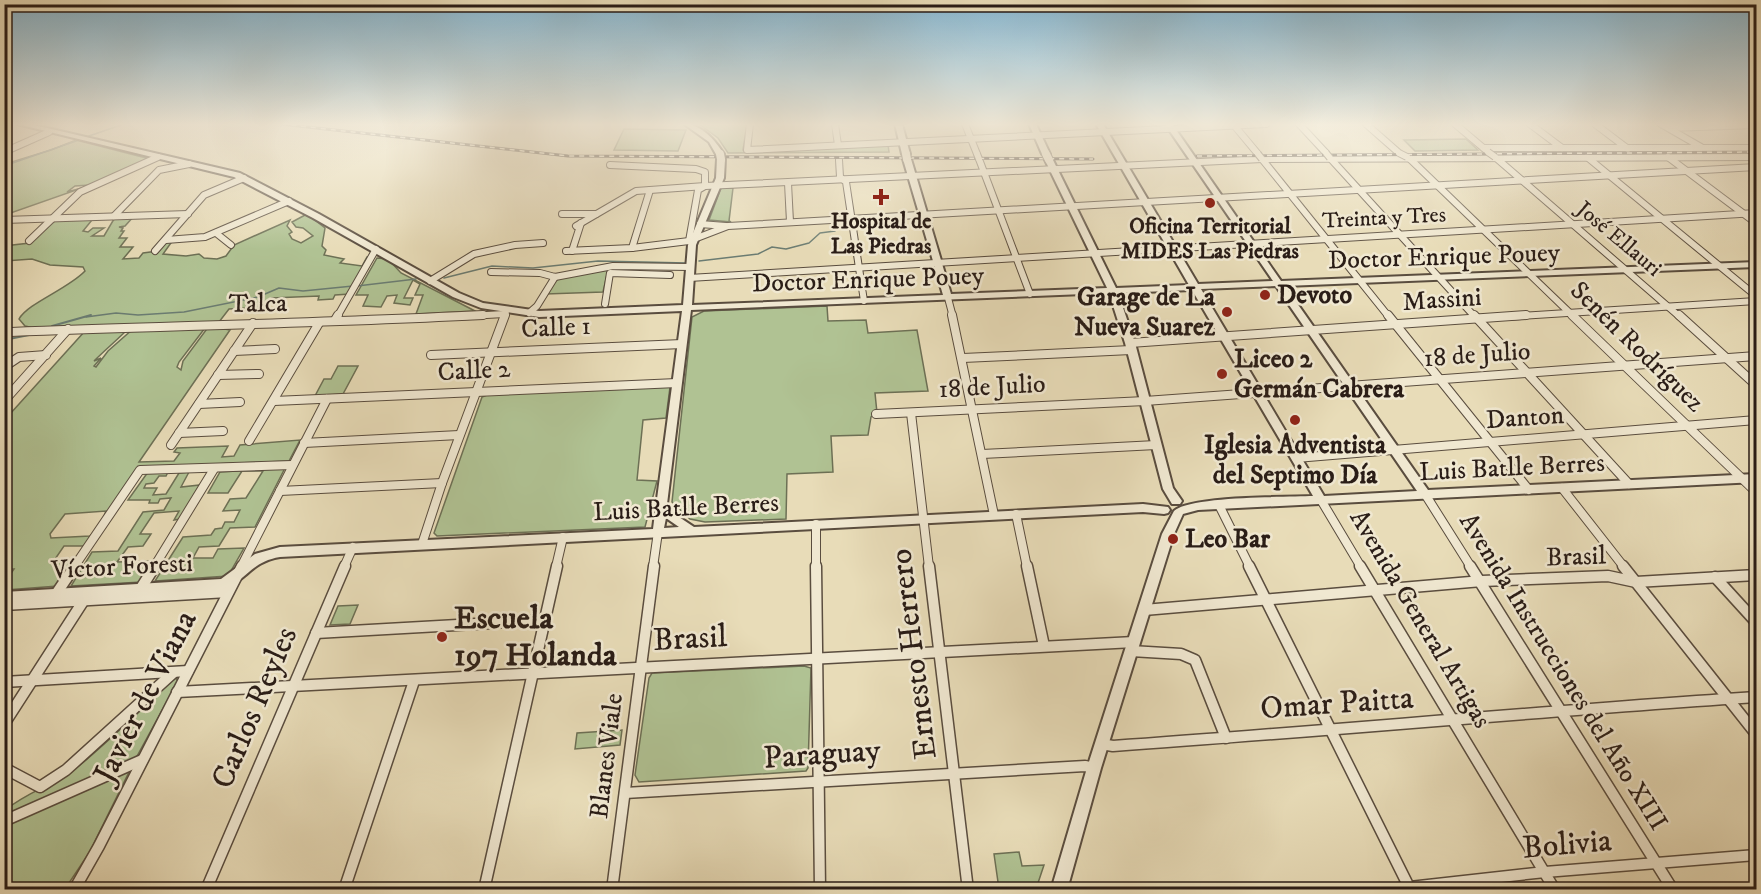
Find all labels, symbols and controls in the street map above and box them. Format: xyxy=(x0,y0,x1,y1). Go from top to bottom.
marker: Hospital de Las Piedras xyxy=(872,188,890,206)
street label: José Ellauri xyxy=(1569,194,1667,282)
marker: Oficina Territorial MIDES Las Piedras xyxy=(1203,196,1217,210)
street label: Treinta y Tres xyxy=(1321,201,1447,235)
place label: Hospital de Las Piedras xyxy=(831,208,932,260)
place label: Oficina Territorial MIDES Las Piedras xyxy=(1121,213,1300,265)
street label: Doctor Enrique Pouey xyxy=(1327,236,1561,278)
street label: Doctor Enrique Pouey xyxy=(751,259,985,301)
street label: Senén Rodríguez xyxy=(1563,275,1711,419)
place label: Devoto xyxy=(1277,279,1352,312)
place label: Garage de La Nueva Suarez xyxy=(1074,281,1216,344)
street label: Massini xyxy=(1401,281,1483,319)
street label: Talca xyxy=(229,287,287,321)
marker: Devoto xyxy=(1258,288,1272,302)
marker: Garage de La Nueva Suarez xyxy=(1220,305,1234,319)
street label: Calle 1 xyxy=(520,310,592,346)
street label: 18 de Julio xyxy=(1422,335,1532,375)
place label: Liceo 2 Germán Cabrera xyxy=(1234,343,1405,406)
street label: Calle 2 xyxy=(437,353,512,389)
marker: Liceo 2 Germán Cabrera xyxy=(1215,367,1229,381)
street label: 18 de Julio xyxy=(938,368,1046,406)
street label: Danton xyxy=(1485,399,1566,437)
marker: Iglesia Adventista del Septimo Día xyxy=(1288,413,1302,427)
place label: Iglesia Adventista del Septimo Día xyxy=(1204,429,1387,492)
street label: Luis Batlle Berres xyxy=(1418,447,1606,489)
street label: Luis Batlle Berres xyxy=(592,487,780,529)
street label: Avenida General Artigas xyxy=(1342,504,1498,734)
street label: Avenida Instrucciones del Año XIII xyxy=(1451,507,1675,837)
place label: Leo Bar xyxy=(1185,523,1270,556)
marker: Leo Bar xyxy=(1166,532,1180,546)
street label: Brasil xyxy=(1545,539,1607,575)
street label: Ernesto Herrero xyxy=(881,546,947,762)
street label: Víctor Foresti xyxy=(49,547,194,587)
place label: Escuela 197 Holanda xyxy=(454,599,617,676)
street label: Javier de Viana xyxy=(84,604,207,793)
street label: Brasil xyxy=(652,617,728,661)
street label: Carlos Reyles xyxy=(203,621,307,795)
marker: Escuela 197 Holanda xyxy=(435,630,449,644)
street label: Omar Paitta xyxy=(1259,679,1415,729)
street label: Blanes Viale xyxy=(583,691,631,821)
street label: Paraguay xyxy=(762,731,883,779)
street label: Bolivia xyxy=(1521,821,1614,869)

